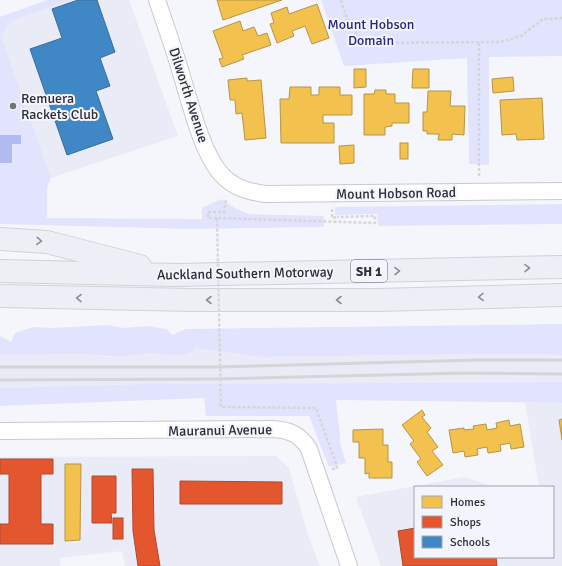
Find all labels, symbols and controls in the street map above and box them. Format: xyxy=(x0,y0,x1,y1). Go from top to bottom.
park label: Mount Hobson Domain xyxy=(327,16,415,49)
street label: Dilworth Avenue xyxy=(165,45,212,145)
place label: Remuera Rackets Club xyxy=(21,90,98,123)
marker: Remuera Rackets Club xyxy=(8,101,18,111)
street label: Mount Hobson Road xyxy=(336,184,456,203)
one-way arrow xyxy=(36,237,42,246)
road number: SH 1 xyxy=(351,260,387,282)
street label: Auckland Southern Motorway xyxy=(157,263,334,284)
one-way arrow xyxy=(524,264,530,272)
one-way arrow xyxy=(394,267,400,275)
one-way arrow xyxy=(478,293,484,302)
one-way arrow xyxy=(76,294,82,302)
one-way arrow xyxy=(206,296,212,304)
one-way arrow xyxy=(336,296,342,304)
street label: Mauranui Avenue xyxy=(168,421,272,440)
legend xyxy=(414,486,554,558)
text: Homes xyxy=(450,495,485,510)
text: Shops xyxy=(450,515,481,530)
text: Schools xyxy=(450,535,490,550)

